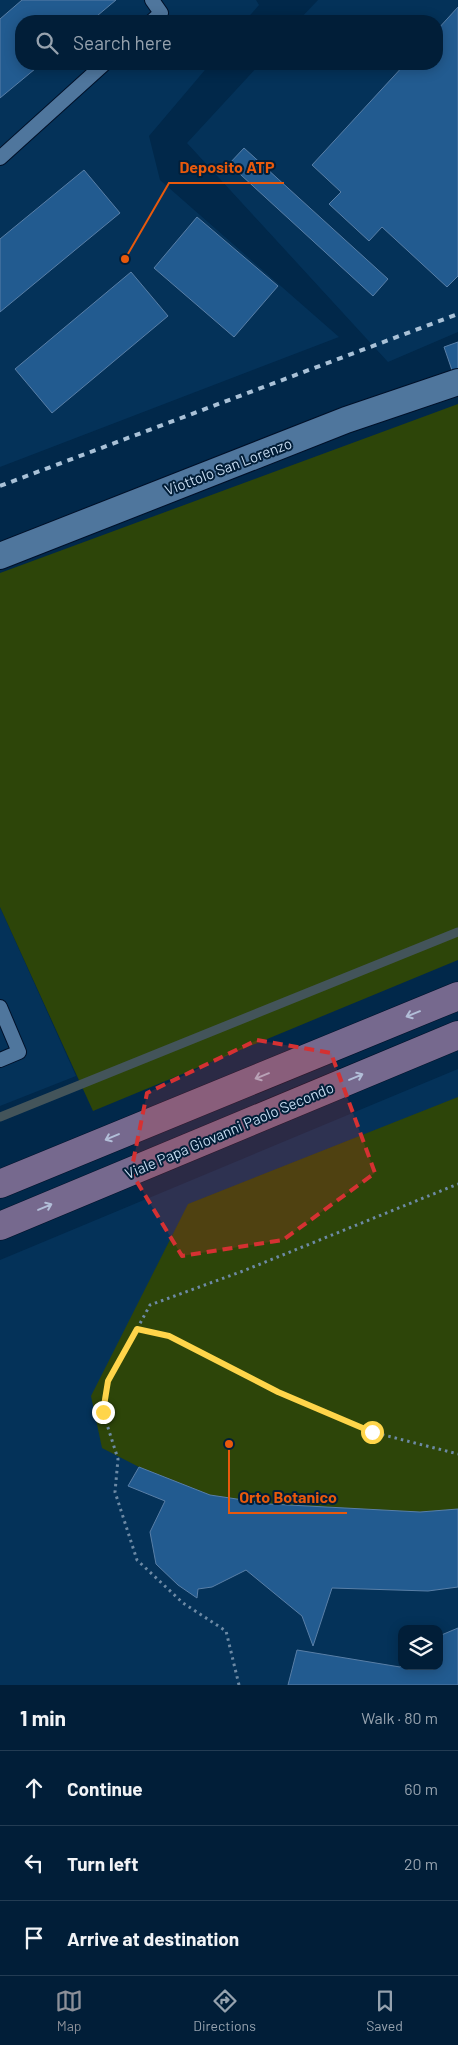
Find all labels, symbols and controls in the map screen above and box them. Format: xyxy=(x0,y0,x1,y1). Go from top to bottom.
search box xyxy=(15,15,443,70)
icon: search xyxy=(33,29,61,57)
text: Search here xyxy=(73,31,172,54)
callout: Deposito ATP xyxy=(169,152,284,183)
text: Deposito ATP xyxy=(179,157,275,176)
street label: Viottolo San Lorenzo xyxy=(162,433,294,499)
one-way arrow xyxy=(406,1010,421,1020)
one-way arrow xyxy=(255,1072,270,1081)
one-way arrow xyxy=(348,1072,364,1081)
street label: Viale Papa Giovanni Paolo Secondo xyxy=(122,1078,336,1182)
one-way arrow xyxy=(105,1133,120,1143)
one-way arrow xyxy=(37,1202,52,1211)
route end xyxy=(92,1401,115,1424)
route start xyxy=(361,1421,384,1444)
callout: Orto Botanico xyxy=(229,1482,347,1513)
text: Orto Botanico xyxy=(239,1487,337,1506)
map controls xyxy=(398,1625,443,1670)
button: layers xyxy=(398,1625,443,1670)
text: 1 min xyxy=(20,1705,66,1730)
text: Walk · 80 m xyxy=(361,1708,438,1727)
icon: ahead xyxy=(20,1774,48,1802)
text: Continue xyxy=(67,1777,143,1800)
text: 60 m xyxy=(404,1779,438,1798)
icon: left xyxy=(20,1849,48,1877)
text: Turn left xyxy=(67,1852,138,1875)
text: 20 m xyxy=(404,1854,438,1873)
icon: arrive xyxy=(20,1924,48,1952)
text: Arrive at destination xyxy=(67,1927,239,1950)
tab: Map xyxy=(55,1987,83,2034)
tab: Directions xyxy=(193,1987,256,2034)
tab: Saved xyxy=(366,1987,403,2034)

